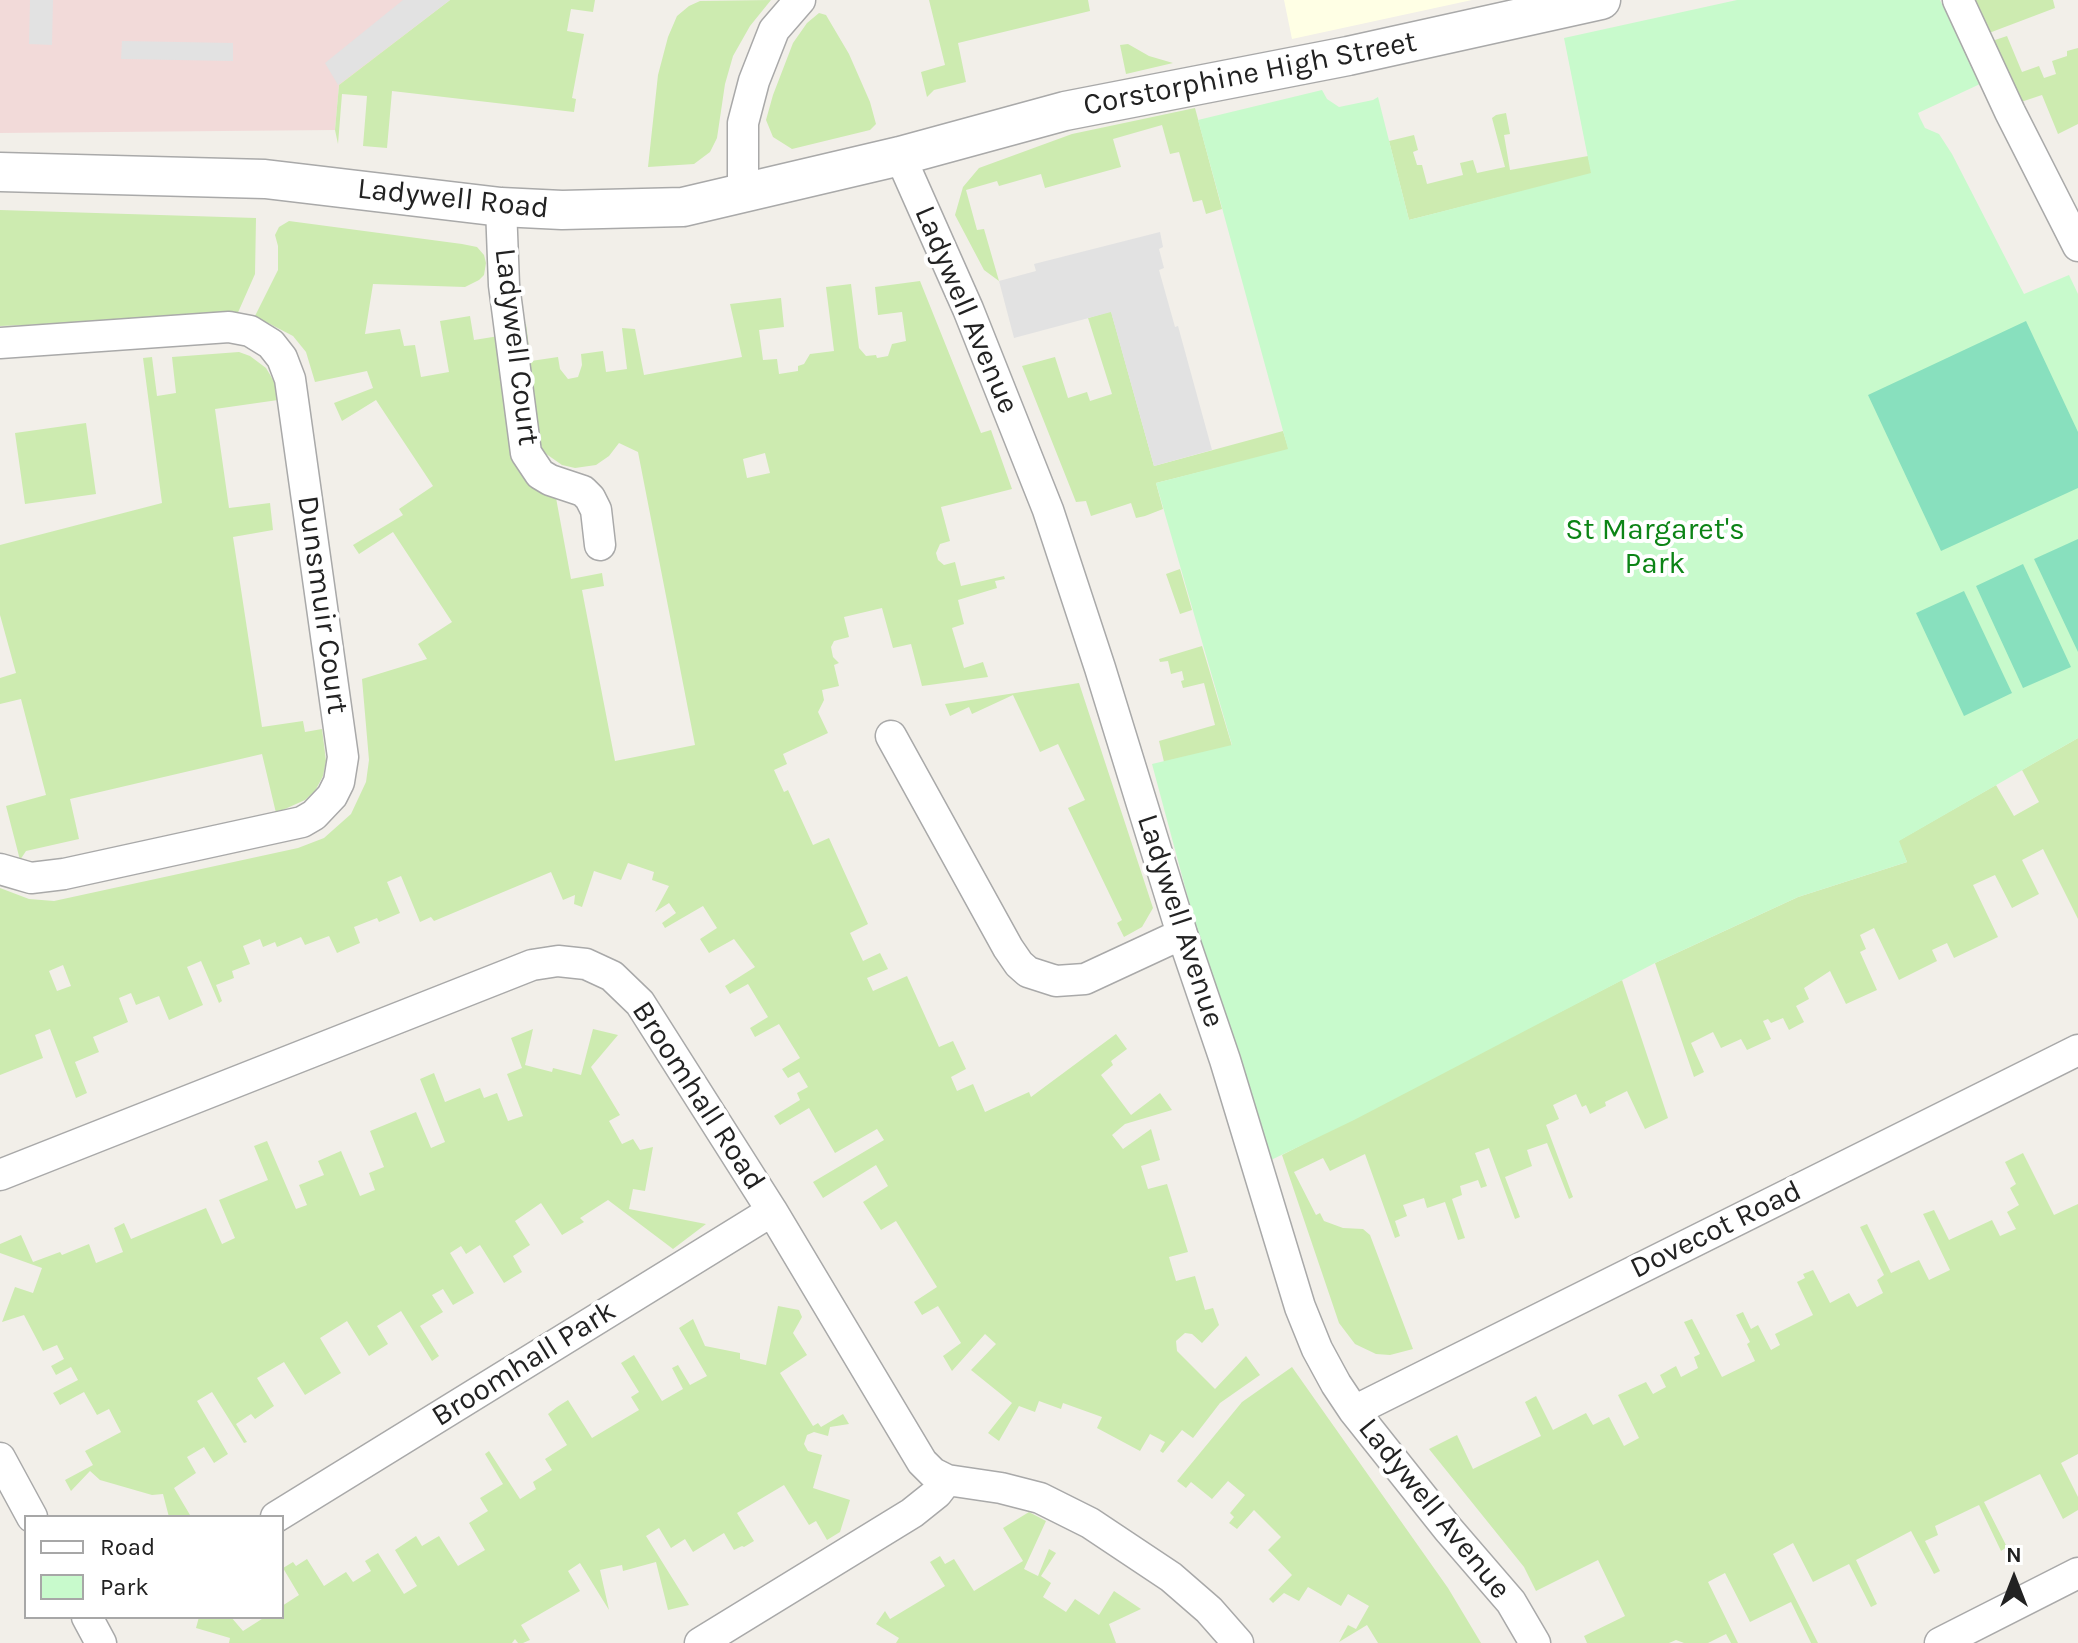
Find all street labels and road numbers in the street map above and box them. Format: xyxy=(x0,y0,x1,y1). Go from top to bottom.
street label: Corstorphine High Street xyxy=(1080,24,1420,124)
street label: Ladywell Road xyxy=(355,171,551,227)
street label: Ladywell Avenue xyxy=(906,201,1026,419)
street label: Ladywell Court xyxy=(486,246,546,448)
street label: Dunsmuir Court xyxy=(289,494,355,716)
street label: Ladywell Avenue xyxy=(1129,810,1231,1032)
street label: Broomhall Road xyxy=(624,995,772,1197)
street label: Dovecot Road xyxy=(1625,1173,1807,1287)
street label: Broomhall Park xyxy=(426,1293,622,1435)
street label: Ladywell Avenue xyxy=(1350,1411,1518,1607)

